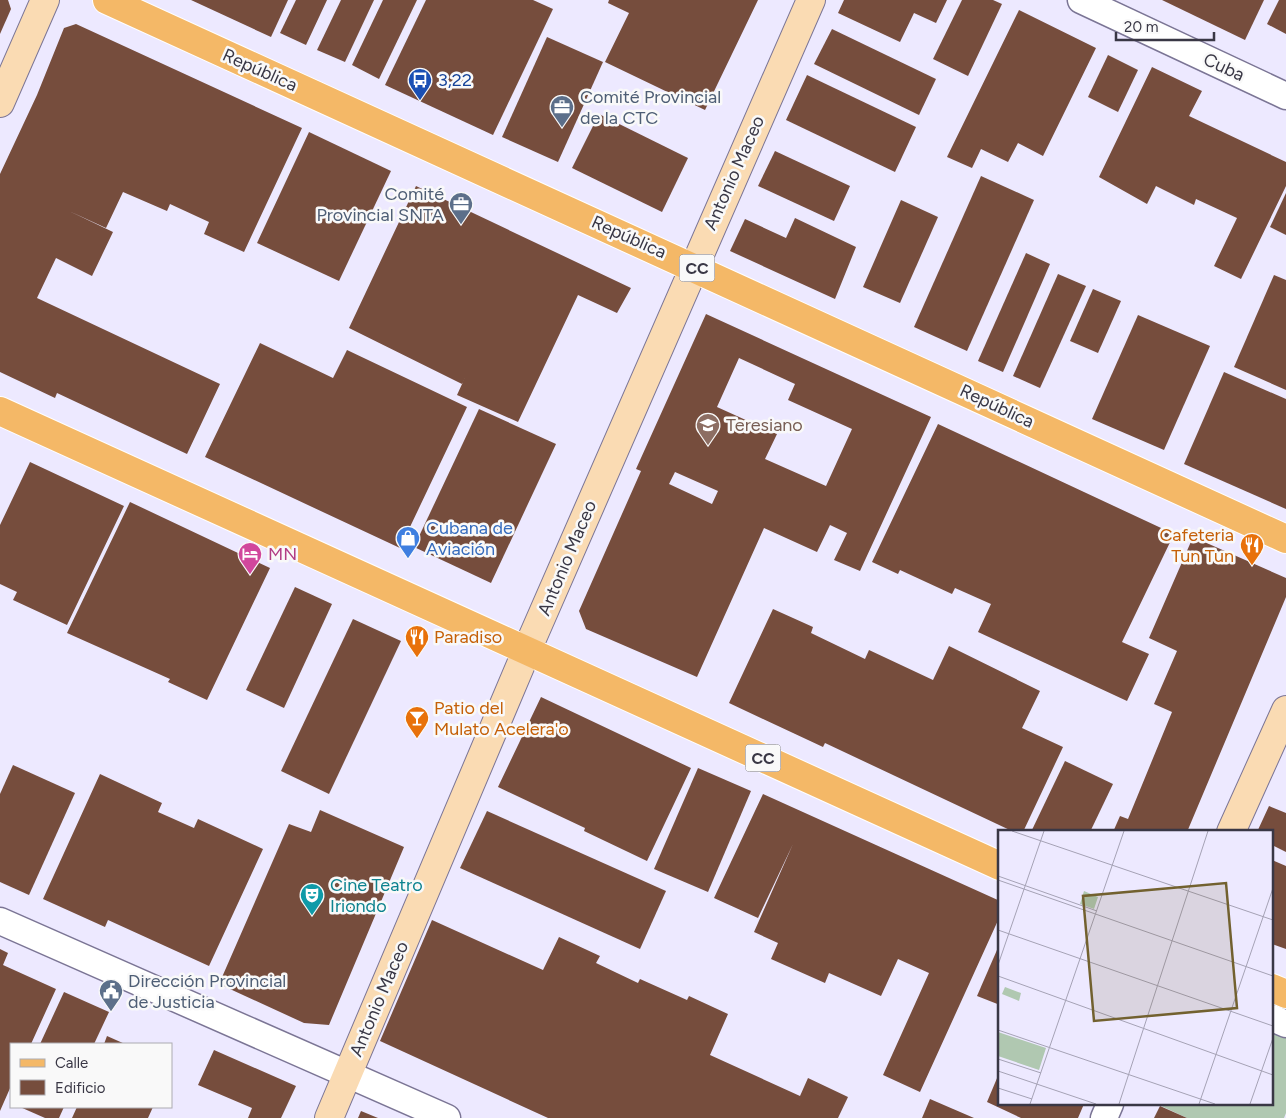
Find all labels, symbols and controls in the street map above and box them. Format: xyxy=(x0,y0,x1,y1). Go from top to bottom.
scale bar xyxy=(1116,10,1214,42)
text: 20 m xyxy=(1124,18,1158,36)
street label: República xyxy=(219,44,301,96)
street label: Cuba xyxy=(1200,48,1248,86)
bus stop icon: 3,22 xyxy=(407,67,433,101)
place label: 3,22 xyxy=(438,69,472,91)
place label: Comité Provincial de la CTC xyxy=(580,86,721,129)
office icon: Comité Provincial de la CTC xyxy=(549,94,575,128)
street label: Antonio Maceo xyxy=(699,112,769,234)
place label: Comité Provincial SNTA xyxy=(316,183,444,226)
office icon: Comité Provincial SNTA xyxy=(448,191,474,225)
street label: República xyxy=(588,211,670,263)
road number: CC xyxy=(680,254,714,282)
street label: República xyxy=(956,379,1038,433)
school or university icon: Teresiano xyxy=(695,412,721,446)
place label: Teresiano xyxy=(726,414,803,436)
street label: Antonio Maceo xyxy=(533,497,601,619)
place label: Cubana de Aviación xyxy=(426,517,513,560)
place label: Cafeteria Tun Tun xyxy=(1159,524,1234,567)
shop icon: Cubana de Aviación xyxy=(395,525,421,559)
restaurant icon: Cafeteria Tun Tun xyxy=(1239,532,1265,566)
hotel icon: MN xyxy=(237,541,263,575)
place label: MN xyxy=(268,543,297,565)
restaurant icon: Paradiso xyxy=(404,624,430,658)
place label: Paradiso xyxy=(434,626,502,648)
place label: Patio del Mulato Acelera'o xyxy=(434,697,569,740)
bar icon: Patio del Mulato Acelera'o xyxy=(404,705,430,739)
road number: CC xyxy=(746,744,780,771)
inset map xyxy=(998,830,1274,1106)
place label: Cine Teatro Iriondo xyxy=(330,874,423,917)
theatre icon: Cine Teatro Iriondo xyxy=(299,882,325,916)
street label: Antonio Maceo xyxy=(345,938,413,1060)
place label: Dirección Provincial de Justicia xyxy=(128,970,286,1013)
public building icon: Dirección Provincial de Justicia xyxy=(98,978,124,1012)
legend xyxy=(10,1043,172,1108)
text: Calle xyxy=(55,1054,88,1072)
text: Edificio xyxy=(55,1079,106,1097)

